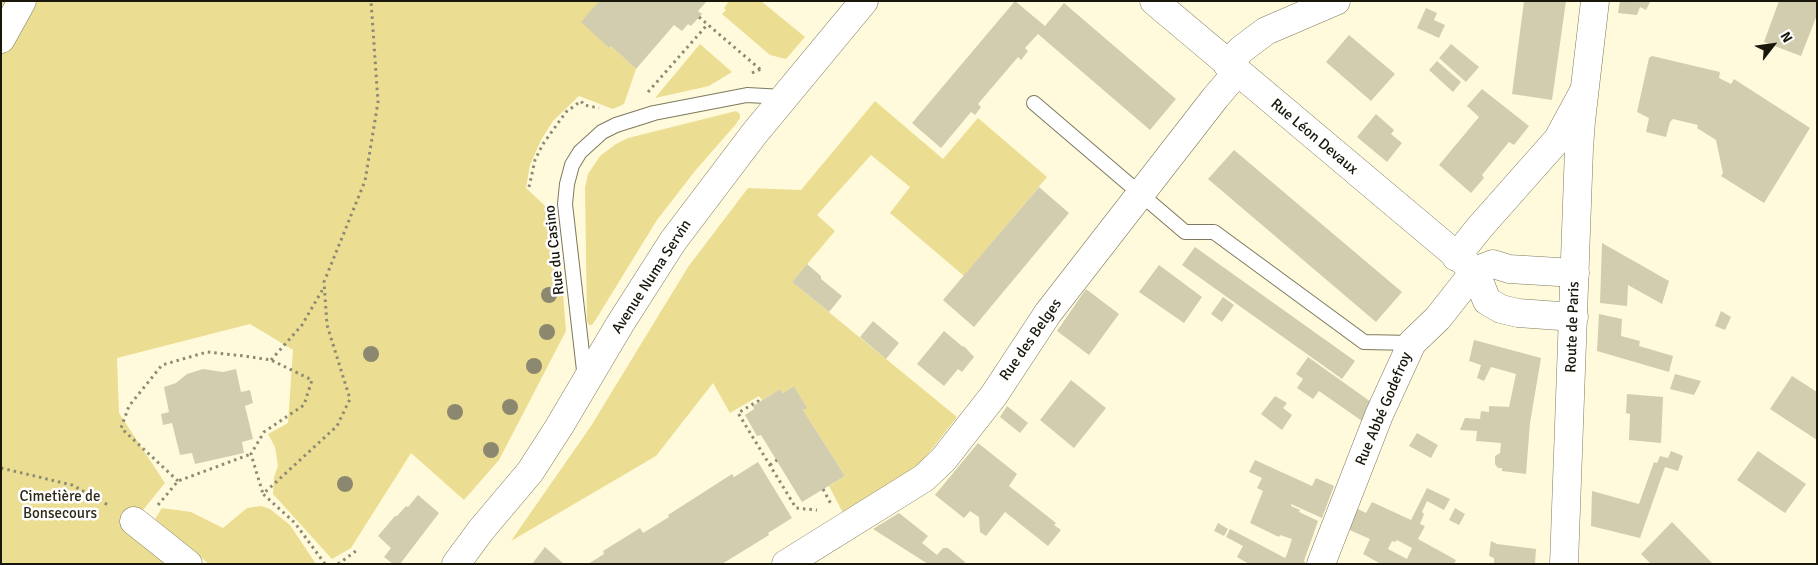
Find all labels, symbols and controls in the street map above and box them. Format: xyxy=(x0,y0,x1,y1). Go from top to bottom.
north arrow xyxy=(1748,20,1798,70)
text: N xyxy=(1777,29,1796,46)
street label: Rue Léon Devaux xyxy=(1267,95,1361,179)
street label: Rue du Casino xyxy=(541,204,569,296)
street label: Avenue Numa Servin xyxy=(608,217,696,337)
street label: Route de Paris xyxy=(1562,281,1584,373)
street label: Rue des Belges xyxy=(996,296,1066,384)
street label: Rue Abbé Godefroy xyxy=(1352,350,1416,468)
park label: Cimetière de Bonsecours xyxy=(19,488,101,523)

